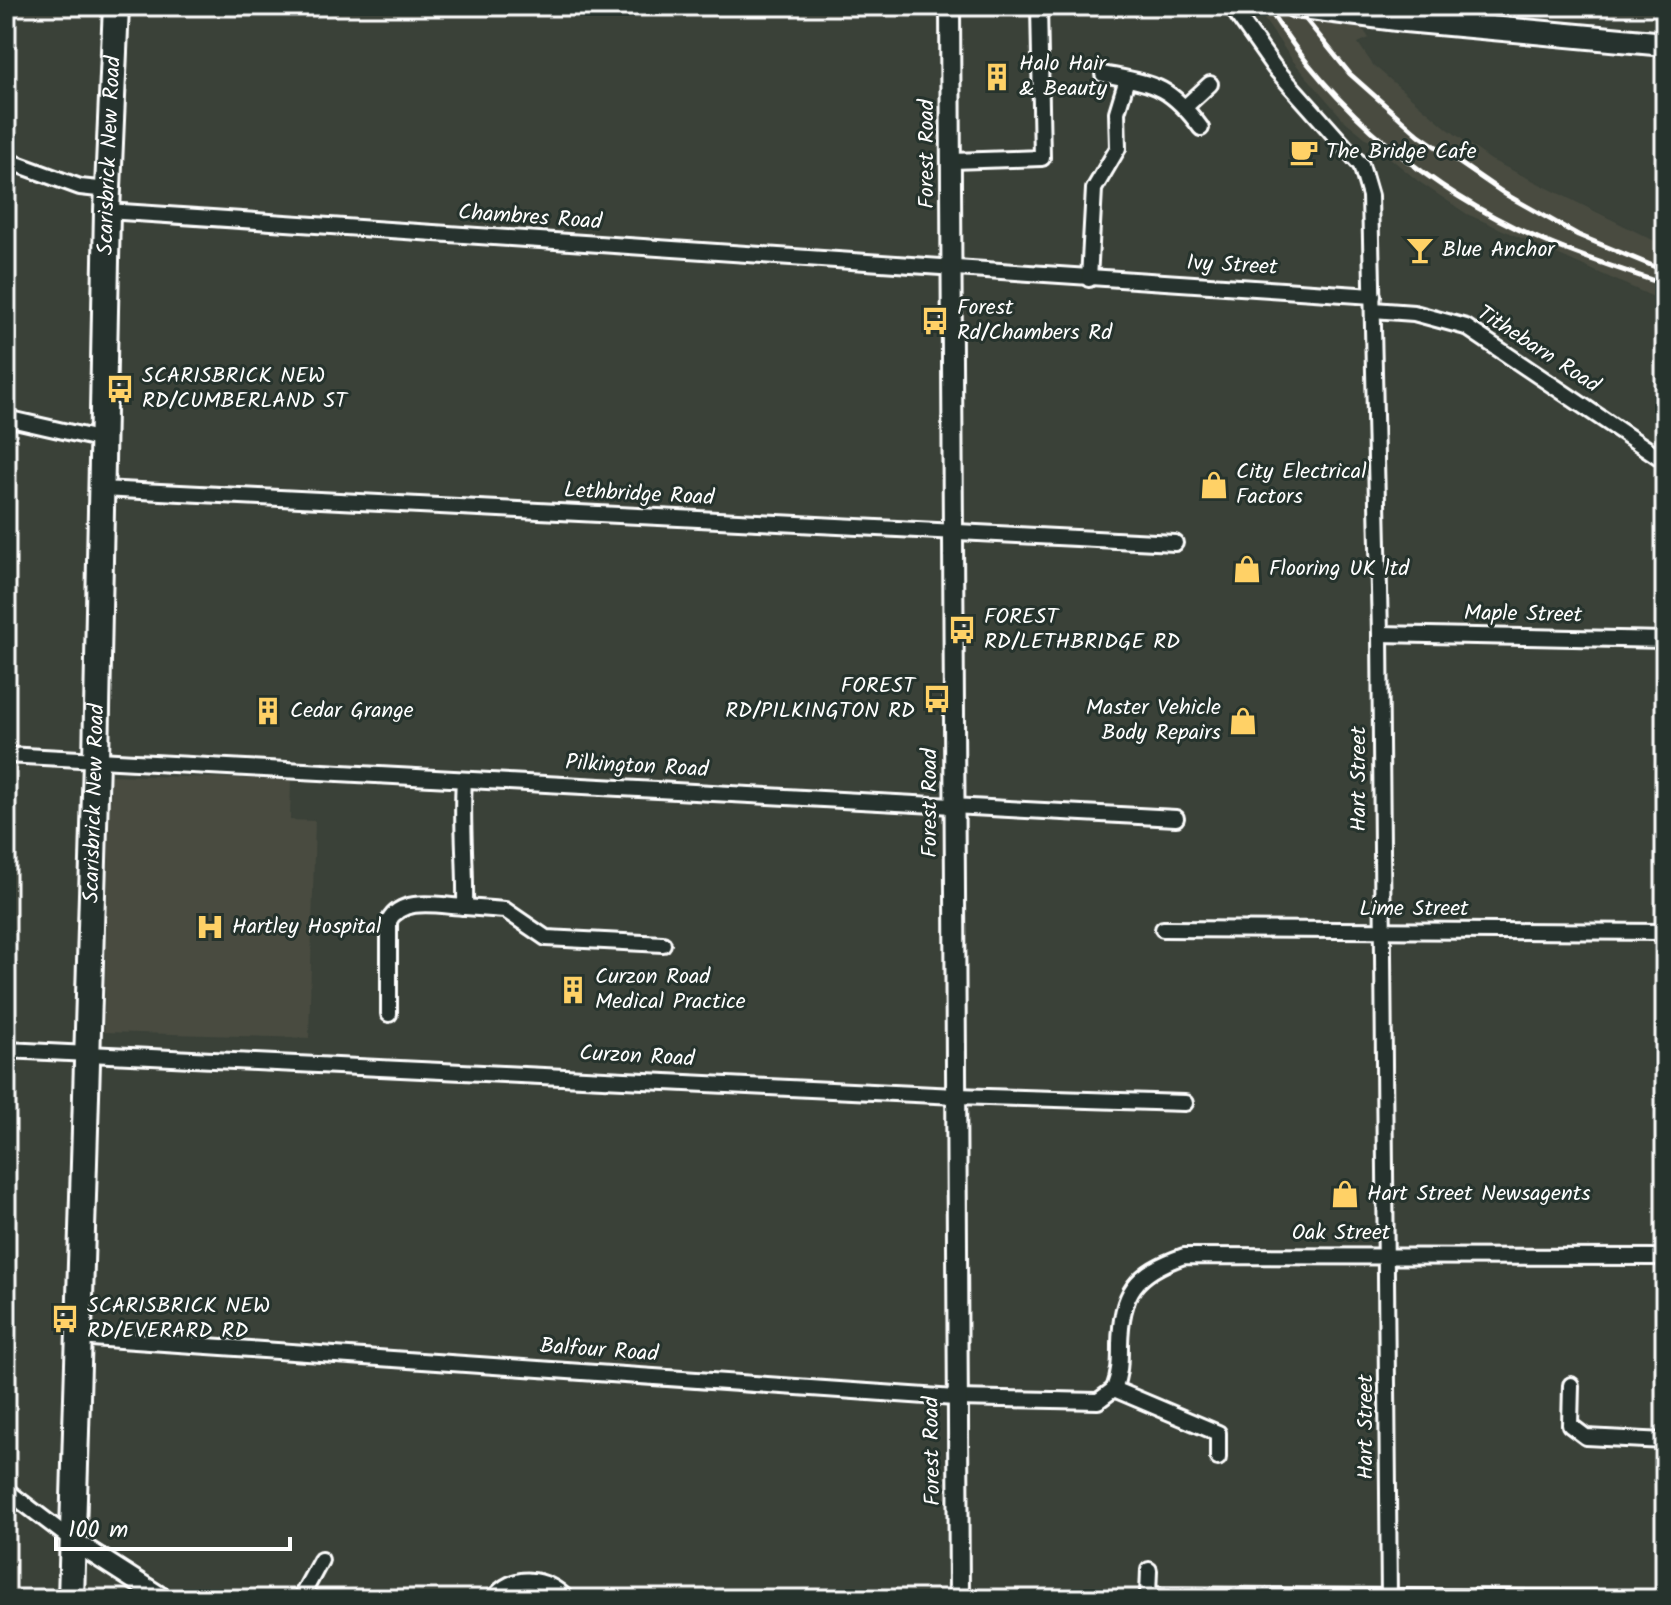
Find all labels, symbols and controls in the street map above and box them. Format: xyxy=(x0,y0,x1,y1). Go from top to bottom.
place label: Halo Hair & Beauty xyxy=(1019,47,1108,107)
street label: Scarisbrick New Road xyxy=(89,54,131,256)
building icon: Halo Hair & Beauty xyxy=(982,62,1012,92)
street label: Forest Road xyxy=(910,98,945,209)
place label: The Bridge Cafe xyxy=(1326,135,1477,170)
cafe icon: The Bridge Cafe xyxy=(1289,137,1319,167)
street label: Chambres Road xyxy=(457,196,604,241)
place label: Blue Anchor xyxy=(1442,233,1556,268)
bar icon: Blue Anchor xyxy=(1405,235,1435,265)
street label: Ivy Street xyxy=(1186,246,1279,286)
place label: Forest Rd/Chambers Rd xyxy=(957,291,1113,351)
street label: Tithebarn Road xyxy=(1469,297,1608,404)
bus stop icon: Forest Rd/Chambers Rd xyxy=(920,306,950,336)
place label: SCARISBRICK NEW RD/CUMBERLAND ST xyxy=(142,359,349,419)
bus stop icon: SCARISBRICK NEW RD/CUMBERLAND ST xyxy=(105,374,135,404)
place label: City Electrical Factors xyxy=(1236,455,1367,515)
shop icon: City Electrical Factors xyxy=(1199,470,1229,500)
street label: Lethbridge Road xyxy=(563,474,716,516)
place label: Flooring UK ltd xyxy=(1269,552,1410,587)
shop icon: Flooring UK ltd xyxy=(1232,554,1262,584)
street label: Maple Street xyxy=(1464,596,1583,634)
place label: FOREST RD/LETHBRIDGE RD xyxy=(984,600,1180,660)
bus stop icon: FOREST RD/LETHBRIDGE RD xyxy=(947,615,977,645)
place label: FOREST RD/PILKINGTON RD xyxy=(725,669,917,729)
bus stop icon: FOREST RD/PILKINGTON RD xyxy=(922,684,952,714)
place label: Master Vehicle Body Repairs xyxy=(1086,691,1222,751)
place label: Cedar Grange xyxy=(290,694,414,729)
building icon: Cedar Grange xyxy=(253,696,283,726)
street label: Scarisbrick New Road xyxy=(74,702,115,904)
shop icon: Master Vehicle Body Repairs xyxy=(1228,706,1258,736)
street label: Hart Street xyxy=(1342,726,1377,832)
street label: Pilkington Road xyxy=(564,746,711,788)
street label: Forest Road xyxy=(913,747,948,858)
street label: Lime Street xyxy=(1359,892,1469,927)
place label: Hartley Hospital xyxy=(232,910,382,945)
hospital icon: Hartley Hospital xyxy=(195,912,225,942)
place label: Curzon Road Medical Practice xyxy=(595,960,746,1020)
building icon: Curzon Road Medical Practice xyxy=(558,975,588,1005)
street label: Curzon Road xyxy=(578,1037,697,1078)
place label: Hart Street Newsagents xyxy=(1367,1177,1591,1212)
shop icon: Hart Street Newsagents xyxy=(1330,1179,1360,1209)
street label: Oak Street xyxy=(1292,1216,1391,1251)
place label: SCARISBRICK NEW RD/EVERARD RD xyxy=(87,1289,270,1349)
bus stop icon: SCARISBRICK NEW RD/EVERARD RD xyxy=(50,1304,80,1334)
street label: Balfour Road xyxy=(539,1329,660,1373)
street label: Hart Street xyxy=(1349,1374,1384,1480)
street label: Forest Road xyxy=(915,1395,951,1506)
scale bar xyxy=(56,1501,290,1551)
text: 100 m xyxy=(68,1511,128,1550)

